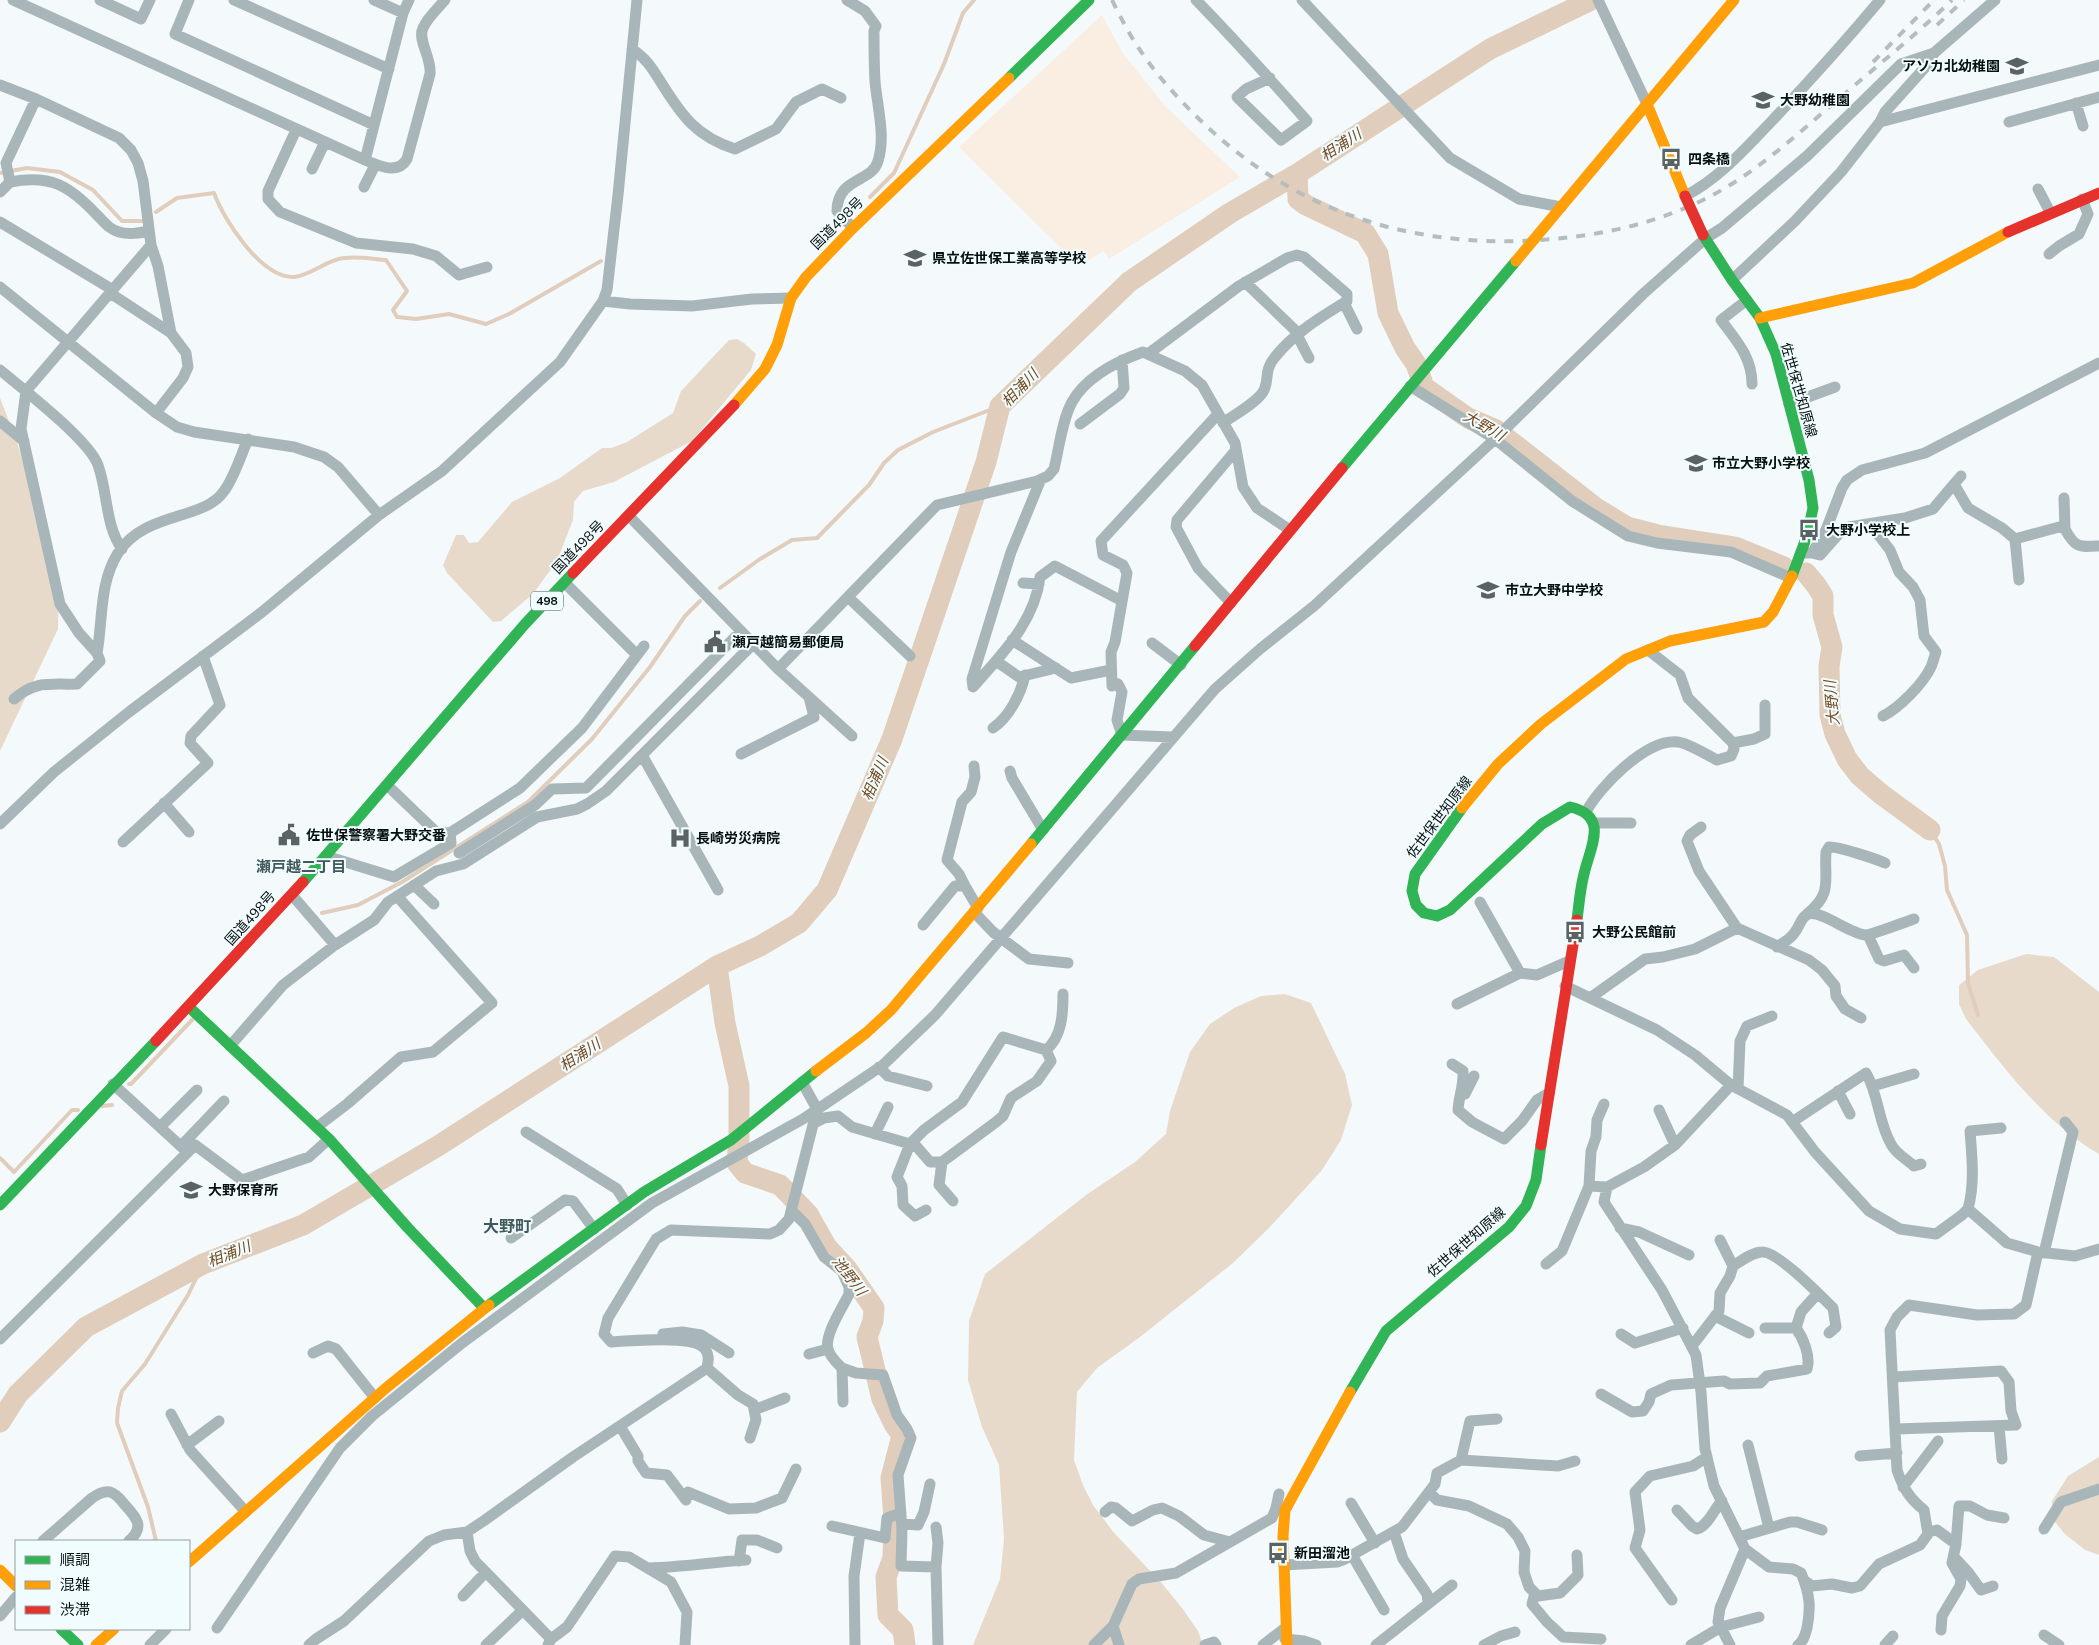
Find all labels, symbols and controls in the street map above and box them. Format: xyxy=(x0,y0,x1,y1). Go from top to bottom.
school or university icon: アソカ北幼稚園 xyxy=(2004,53,2030,79)
place label: アソカ北幼稚園 xyxy=(1902,57,2000,76)
school or university icon: 大野幼稚園 xyxy=(1750,87,1776,113)
place label: 大野幼稚園 xyxy=(1780,91,1850,110)
water label: 相浦川 xyxy=(1317,123,1367,166)
bus stop icon: 四条橋 xyxy=(1658,146,1684,172)
place label: 四条橋 xyxy=(1688,150,1730,169)
street label: 国道498号 xyxy=(807,193,868,254)
school or university icon: 県立佐世保工業高等学校 xyxy=(902,245,928,271)
place label: 県立佐世保工業高等学校 xyxy=(932,249,1086,268)
street label: 佐世保世知原線 xyxy=(1776,340,1821,440)
water label: 相浦川 xyxy=(997,363,1044,411)
water label: 大野川 xyxy=(1460,406,1510,447)
school or university icon: 市立大野小学校 xyxy=(1683,450,1709,476)
place label: 市立大野小学校 xyxy=(1712,454,1810,473)
street label: 国道498号 xyxy=(548,517,609,578)
bus stop icon: 大野小学校上 xyxy=(1796,517,1822,543)
place label: 大野小学校上 xyxy=(1826,521,1910,540)
school or university icon: 市立大野中学校 xyxy=(1475,577,1501,603)
place label: 市立大野中学校 xyxy=(1505,581,1603,600)
road number: 498 xyxy=(531,592,563,610)
public building icon: 瀬戸越簡易郵便局 xyxy=(702,629,728,655)
place label: 瀬戸越簡易郵便局 xyxy=(732,633,844,652)
water label: 大野川 xyxy=(1820,678,1844,726)
water label: 相浦川 xyxy=(857,753,894,804)
street label: 佐世保世知原線 xyxy=(1402,772,1476,862)
public building icon: 佐世保警察署大野交番 xyxy=(276,822,302,848)
hospital icon: 長崎労災病院 xyxy=(667,825,693,851)
place label: 佐世保警察署大野交番 xyxy=(306,826,446,845)
place label: 長崎労災病院 xyxy=(696,829,780,848)
district label: 瀬戸越二丁目 xyxy=(256,857,346,877)
street label: 国道498号 xyxy=(221,887,280,950)
bus stop icon: 大野公民館前 xyxy=(1562,919,1588,945)
place label: 大野公民館前 xyxy=(1592,923,1676,942)
water label: 相浦川 xyxy=(556,1033,606,1076)
school or university icon: 大野保育所 xyxy=(178,1177,204,1203)
place label: 大野保育所 xyxy=(208,1181,278,1200)
street label: 佐世保世知原線 xyxy=(1423,1203,1510,1282)
district label: 大野町 xyxy=(483,1216,531,1238)
water label: 相浦川 xyxy=(204,1236,255,1272)
water label: 池野川 xyxy=(827,1252,872,1301)
legend xyxy=(15,1540,190,1630)
bus stop icon: 新田溜池 xyxy=(1265,1540,1291,1566)
place label: 新田溜池 xyxy=(1294,1544,1350,1563)
text: 順調 xyxy=(60,1550,90,1570)
text: 混雑 xyxy=(60,1575,90,1595)
text: 渋滞 xyxy=(60,1600,90,1620)

